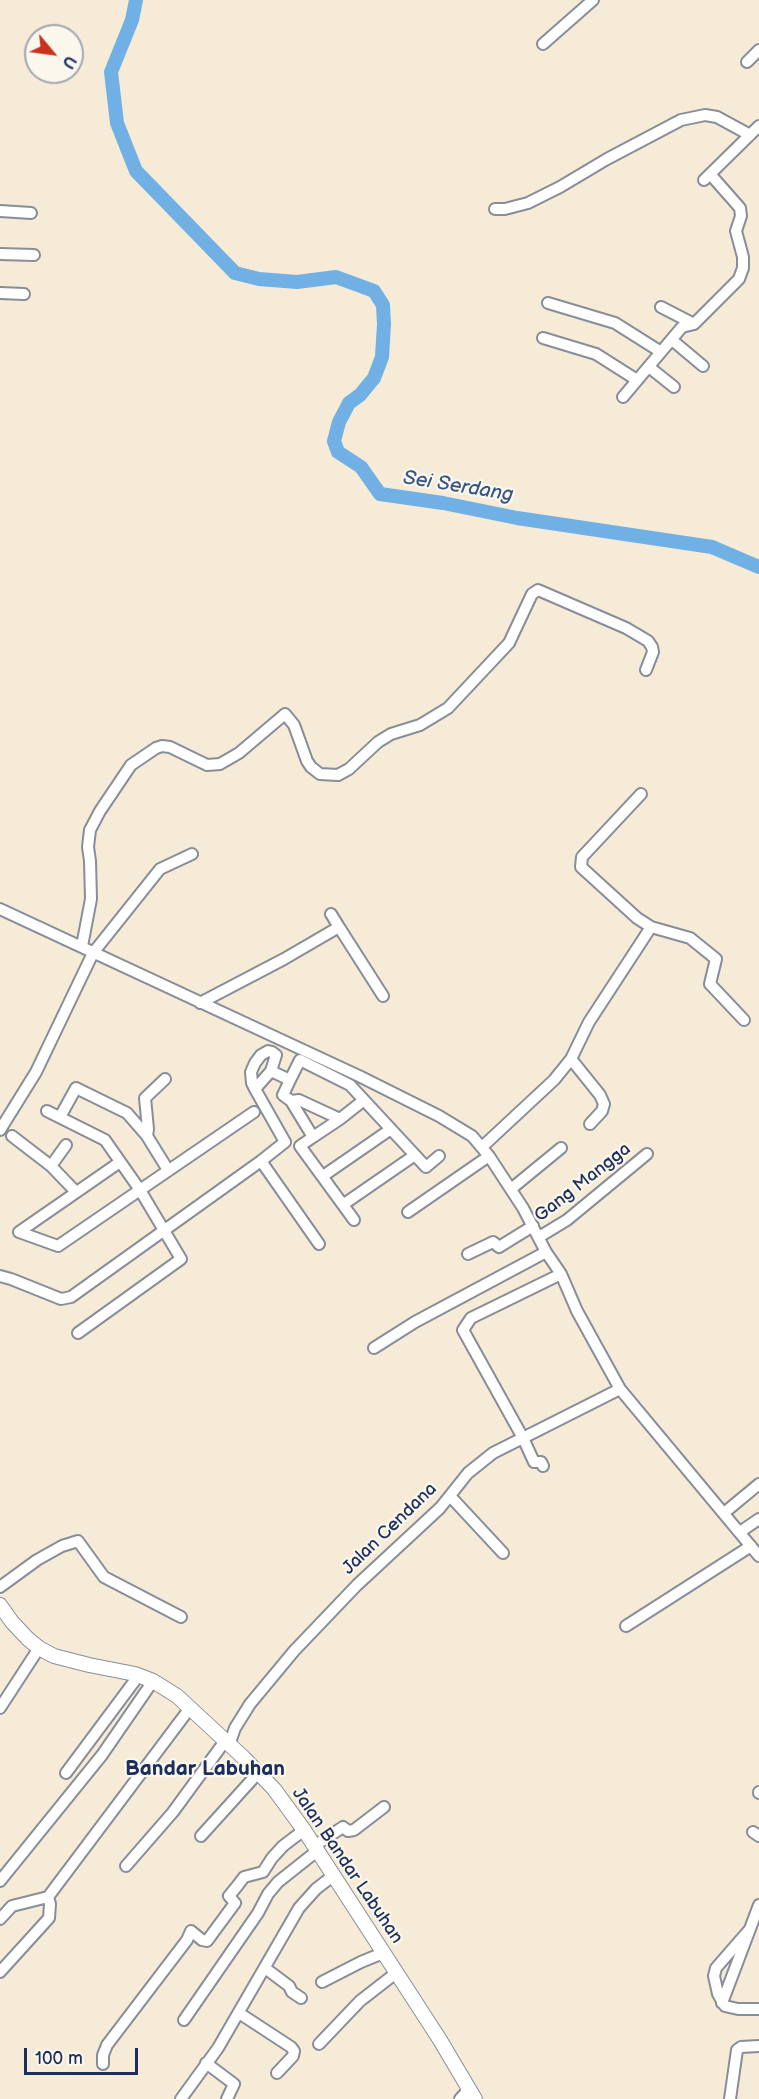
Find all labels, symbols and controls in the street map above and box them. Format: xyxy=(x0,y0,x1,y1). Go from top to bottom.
north arrow xyxy=(24,24,84,84)
text: U xyxy=(57,52,80,72)
water label: Sei Serdang xyxy=(401,466,515,508)
street label: Gang Mangga xyxy=(531,1139,635,1227)
street label: Jalan Cendana xyxy=(338,1479,442,1579)
district label: Bandar Labuhan xyxy=(125,1757,285,1783)
street label: Jalan Bandar Labuhan xyxy=(287,1784,407,1948)
scale bar xyxy=(27,2036,141,2074)
text: 100 m xyxy=(35,2048,83,2069)

